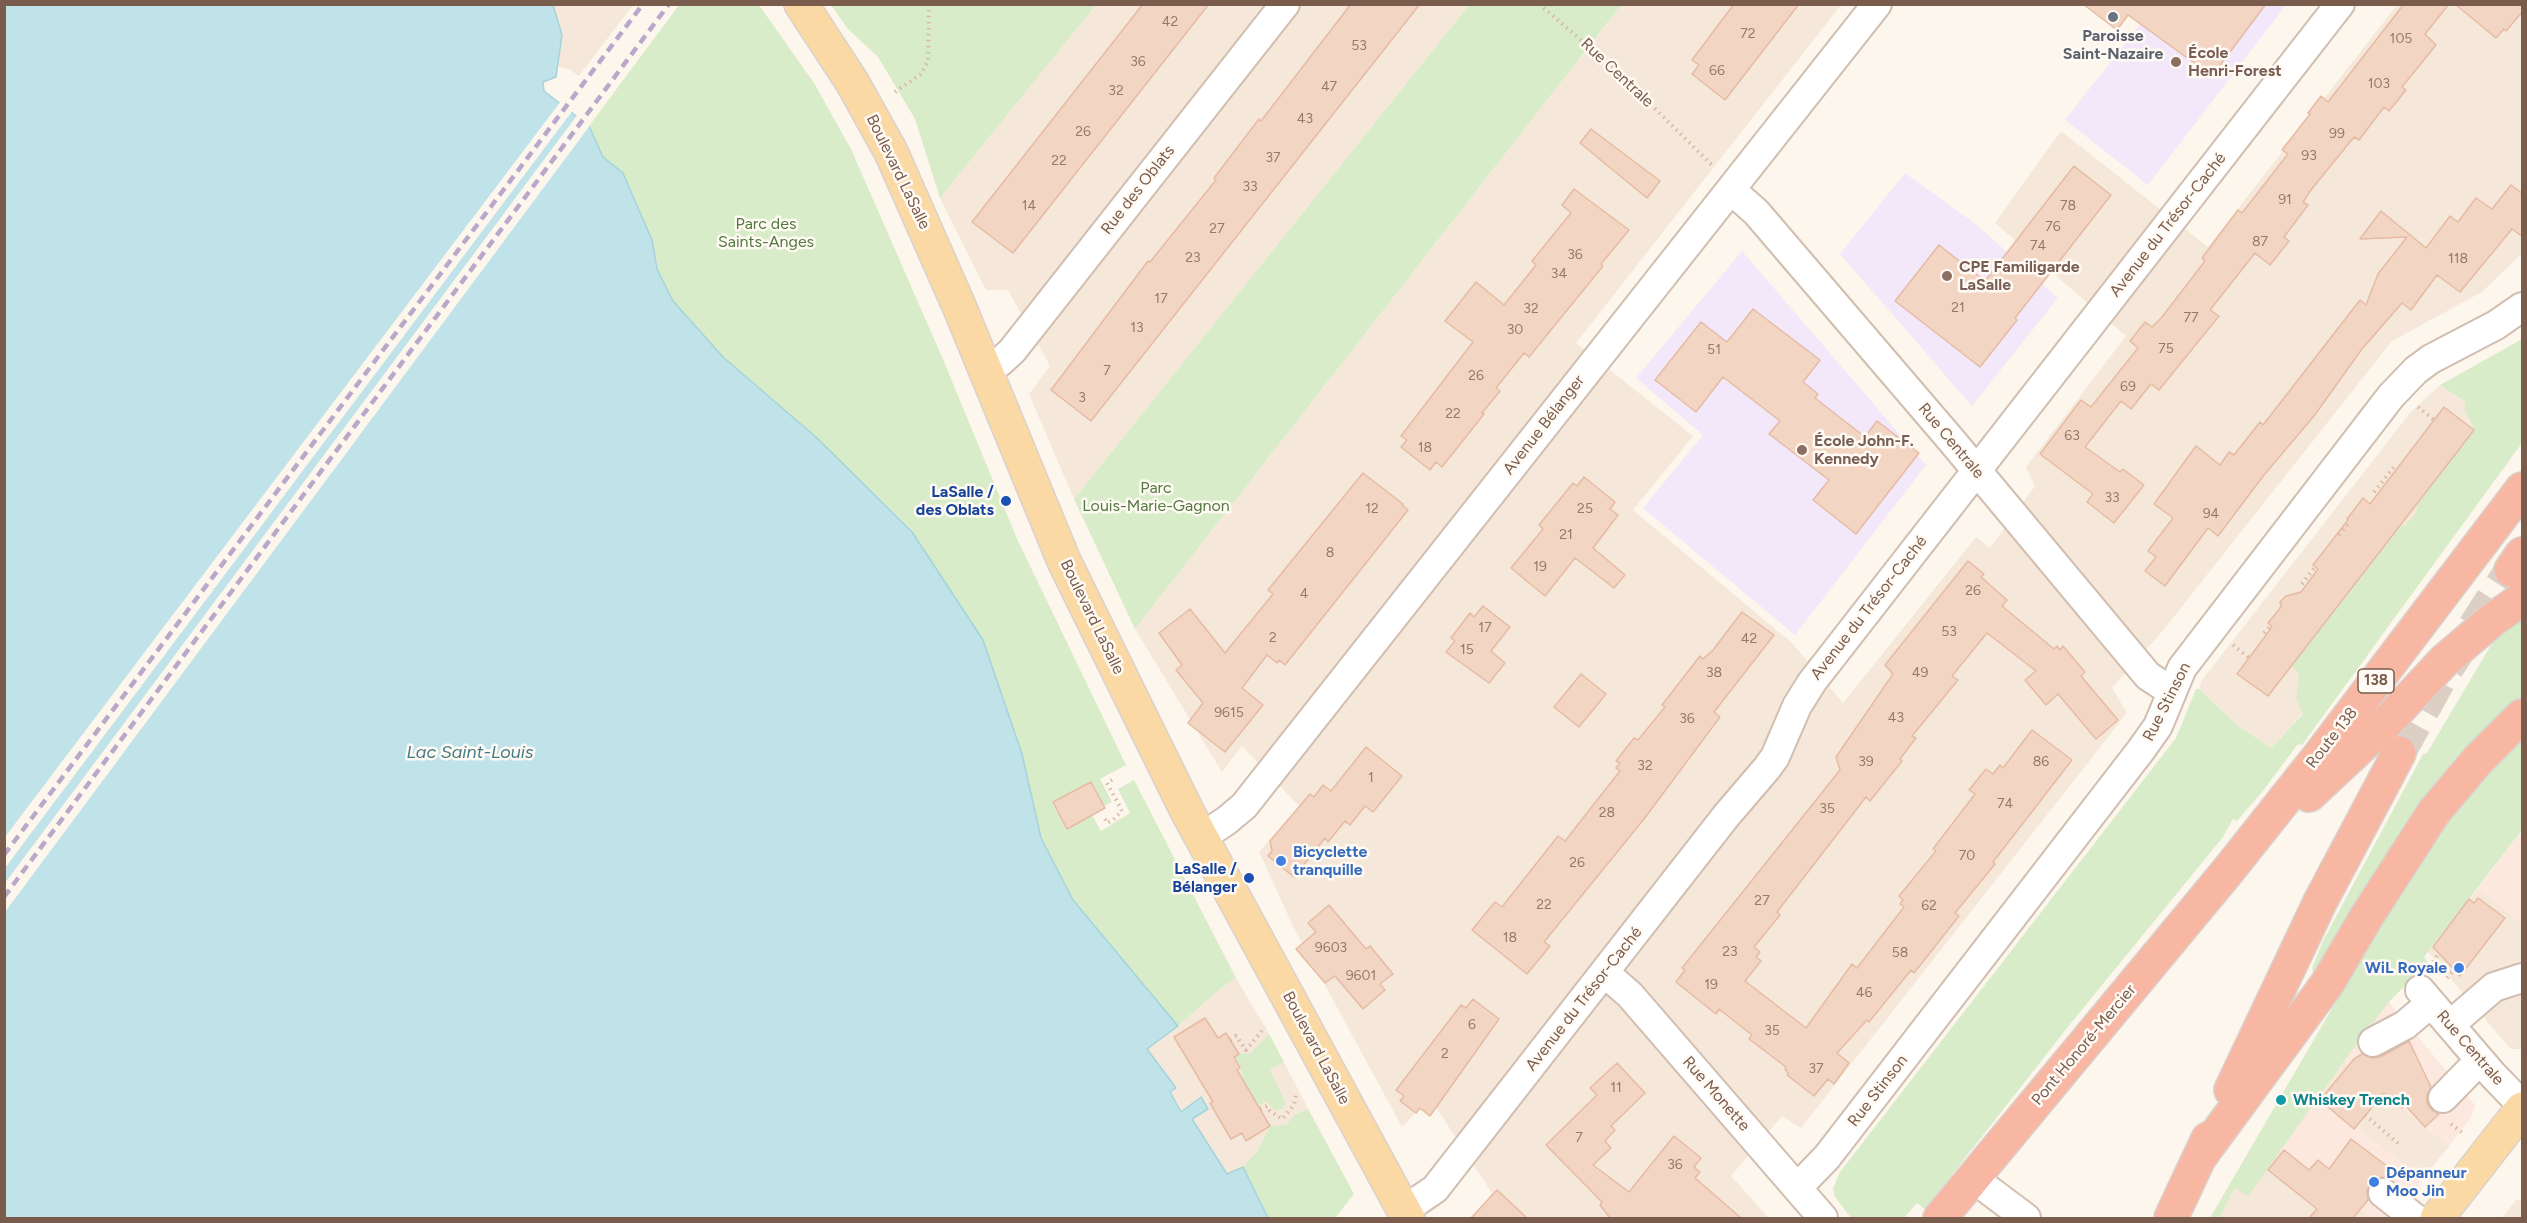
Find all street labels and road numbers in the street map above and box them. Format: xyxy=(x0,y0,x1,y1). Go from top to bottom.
street label: Rue Centrale xyxy=(1577,34,1657,112)
street label: Boulevard LaSalle xyxy=(862,111,934,233)
street label: Rue des Oblats xyxy=(1097,141,1179,239)
street label: Avenue du Trésor-Caché xyxy=(2106,149,2230,301)
street label: Avenue Bélanger xyxy=(1499,372,1589,478)
street label: Rue Centrale xyxy=(1914,399,1988,483)
street label: Avenue du Trésor-Caché xyxy=(1807,532,1931,684)
street label: Boulevard LaSalle xyxy=(1056,556,1128,678)
street label: Rue Stinson xyxy=(2139,659,2195,745)
road number: 138 xyxy=(2358,669,2394,693)
street label: Route 138 xyxy=(2302,704,2362,772)
street label: Avenue du Trésor-Caché xyxy=(1522,923,1646,1075)
street label: Pont Honoré-Mercier xyxy=(2028,981,2140,1109)
street label: Boulevard LaSalle xyxy=(1278,988,1354,1108)
street label: Rue Centrale xyxy=(2432,1007,2508,1089)
street label: Rue Stinson xyxy=(1844,1051,1912,1131)
street label: Rue Monette xyxy=(1678,1053,1754,1135)

